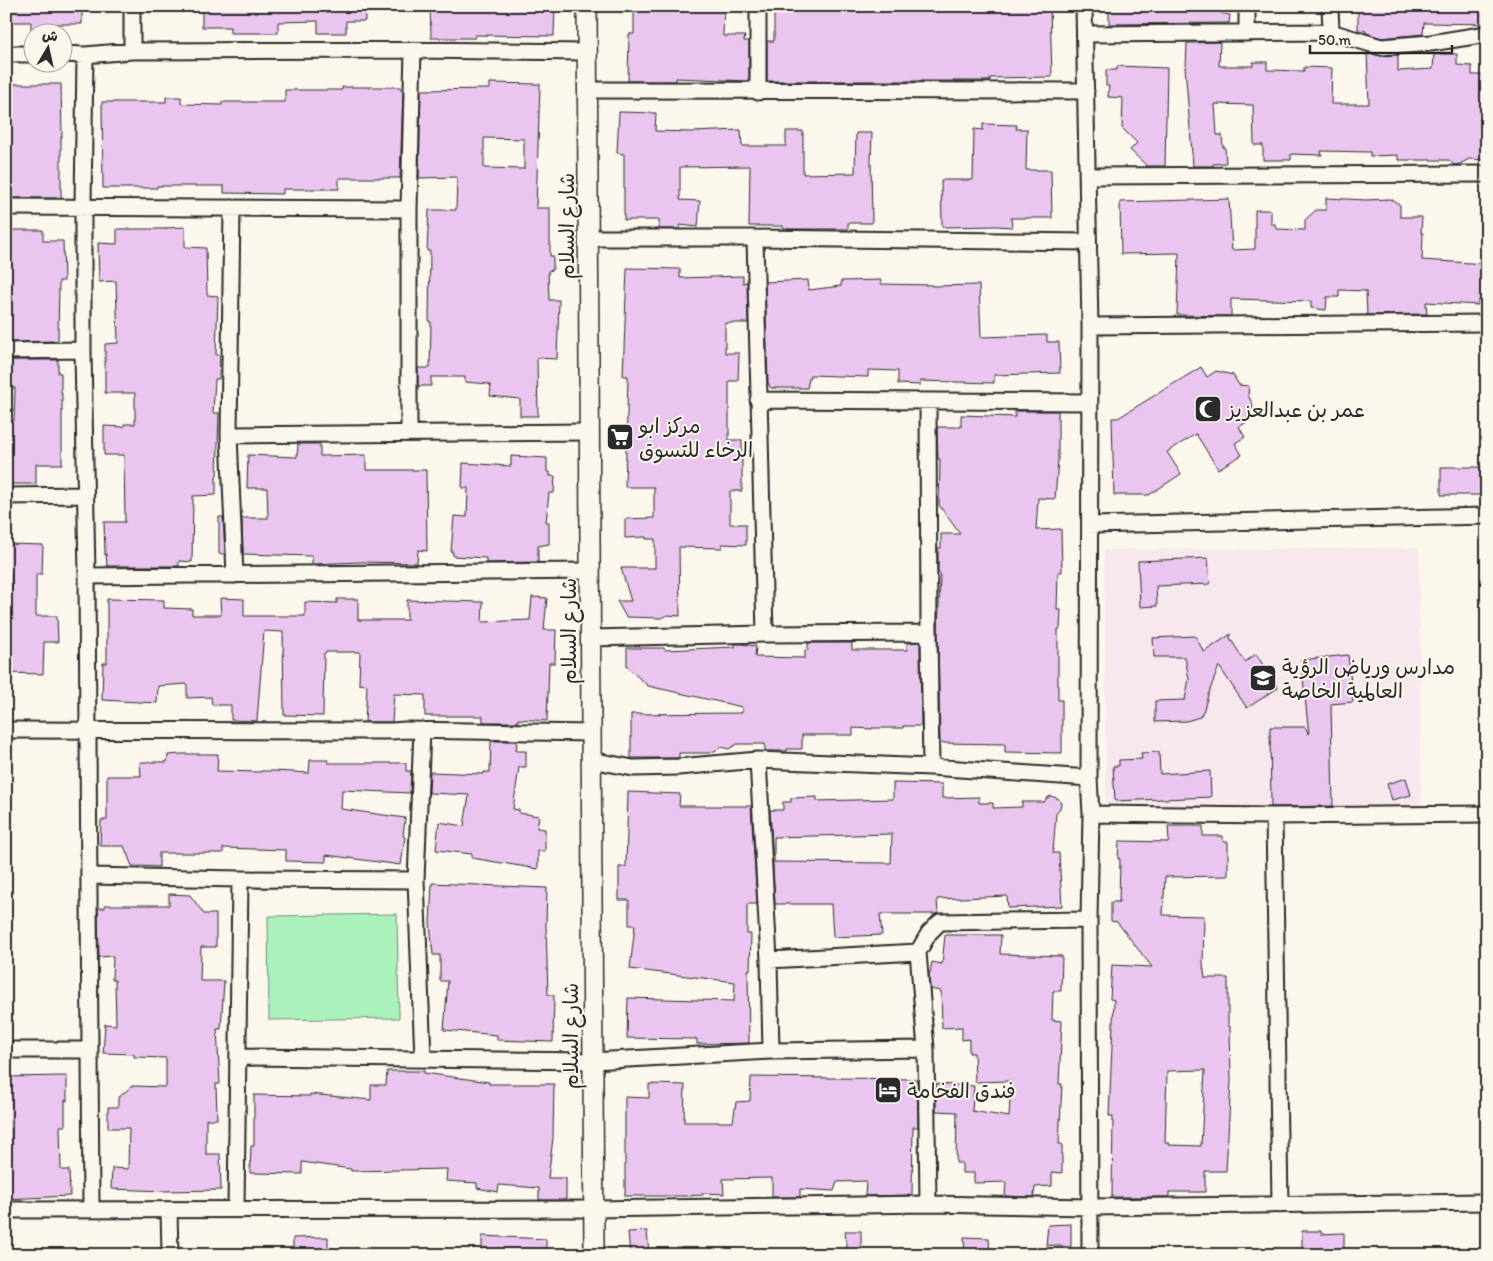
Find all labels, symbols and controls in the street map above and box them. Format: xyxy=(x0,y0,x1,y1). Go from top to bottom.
north arrow xyxy=(22,22,72,72)
scale bar xyxy=(1310,22,1453,54)
text: ش xyxy=(41,26,59,45)
text: 50 m xyxy=(1318,31,1351,49)
street label: شارع السلام xyxy=(554,173,583,279)
mosque icon: عمر بن عبدالعزيز xyxy=(1193,394,1223,424)
place label: عمر بن عبدالعزيز xyxy=(1225,397,1365,423)
place label: مركز ابو الرخاء للتسوق xyxy=(637,413,753,464)
supermarket icon: مركز ابو الرخاء للتسوق xyxy=(605,422,635,452)
street label: شارع السلام xyxy=(556,578,585,684)
place label: مدارس ورياض الرؤية العالمية الخاصة xyxy=(1282,654,1455,703)
school or university icon: مدارس ورياض الرؤية العالمية الخاصة xyxy=(1248,663,1278,693)
street label: شارع السلام xyxy=(558,983,587,1089)
hotel icon: فندق الفخامة xyxy=(873,1075,903,1105)
place label: فندق الفخامة xyxy=(907,1078,1016,1103)

